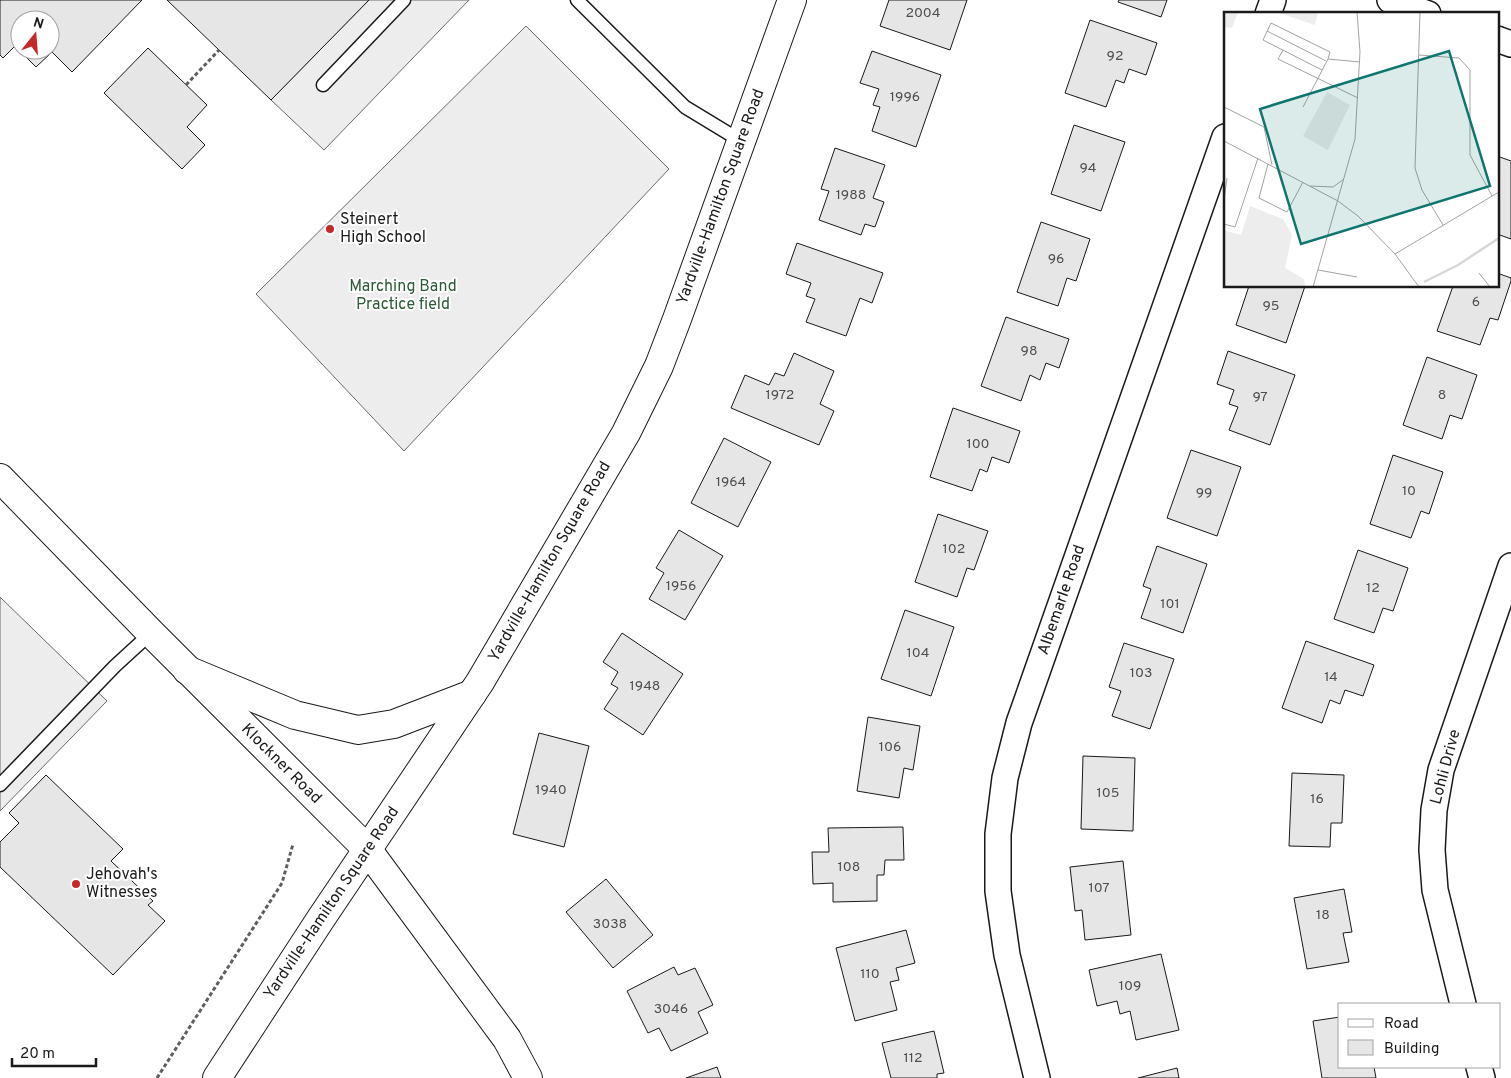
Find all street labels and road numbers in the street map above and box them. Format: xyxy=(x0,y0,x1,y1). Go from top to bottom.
street label: Yardville-Hamilton Square Road xyxy=(673,86,769,308)
street label: Yardville-Hamilton Square Road xyxy=(484,458,616,666)
street label: Albemarle Road xyxy=(1034,542,1090,658)
street label: Klockner Road xyxy=(237,720,325,808)
street label: Lohli Drive xyxy=(1426,727,1466,807)
street label: Yardville-Hamilton Square Road xyxy=(260,803,404,1003)

